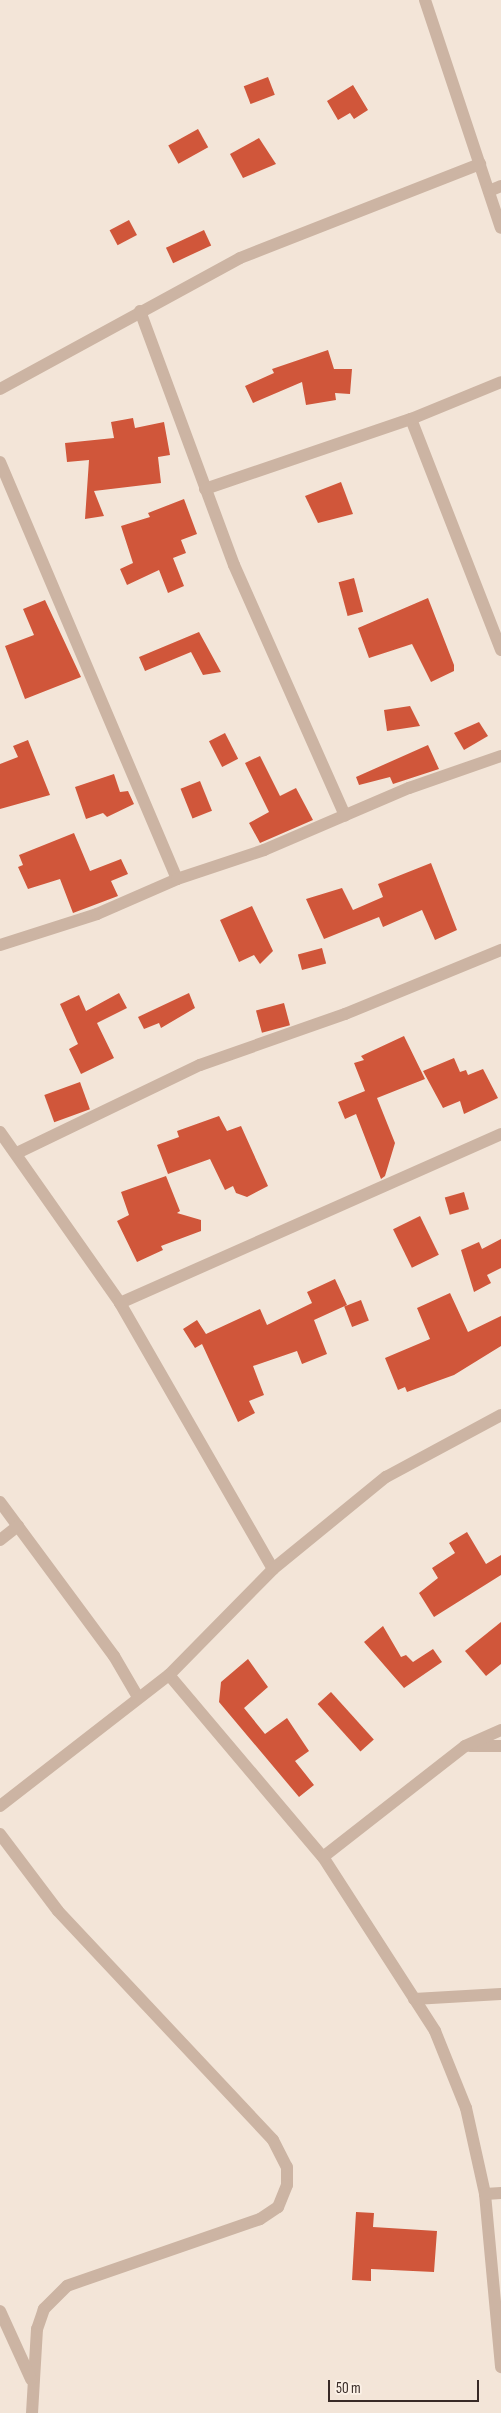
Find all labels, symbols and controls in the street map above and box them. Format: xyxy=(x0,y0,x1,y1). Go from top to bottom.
scale bar xyxy=(331,2370,482,2402)
text: 50 m xyxy=(336,2379,361,2398)

